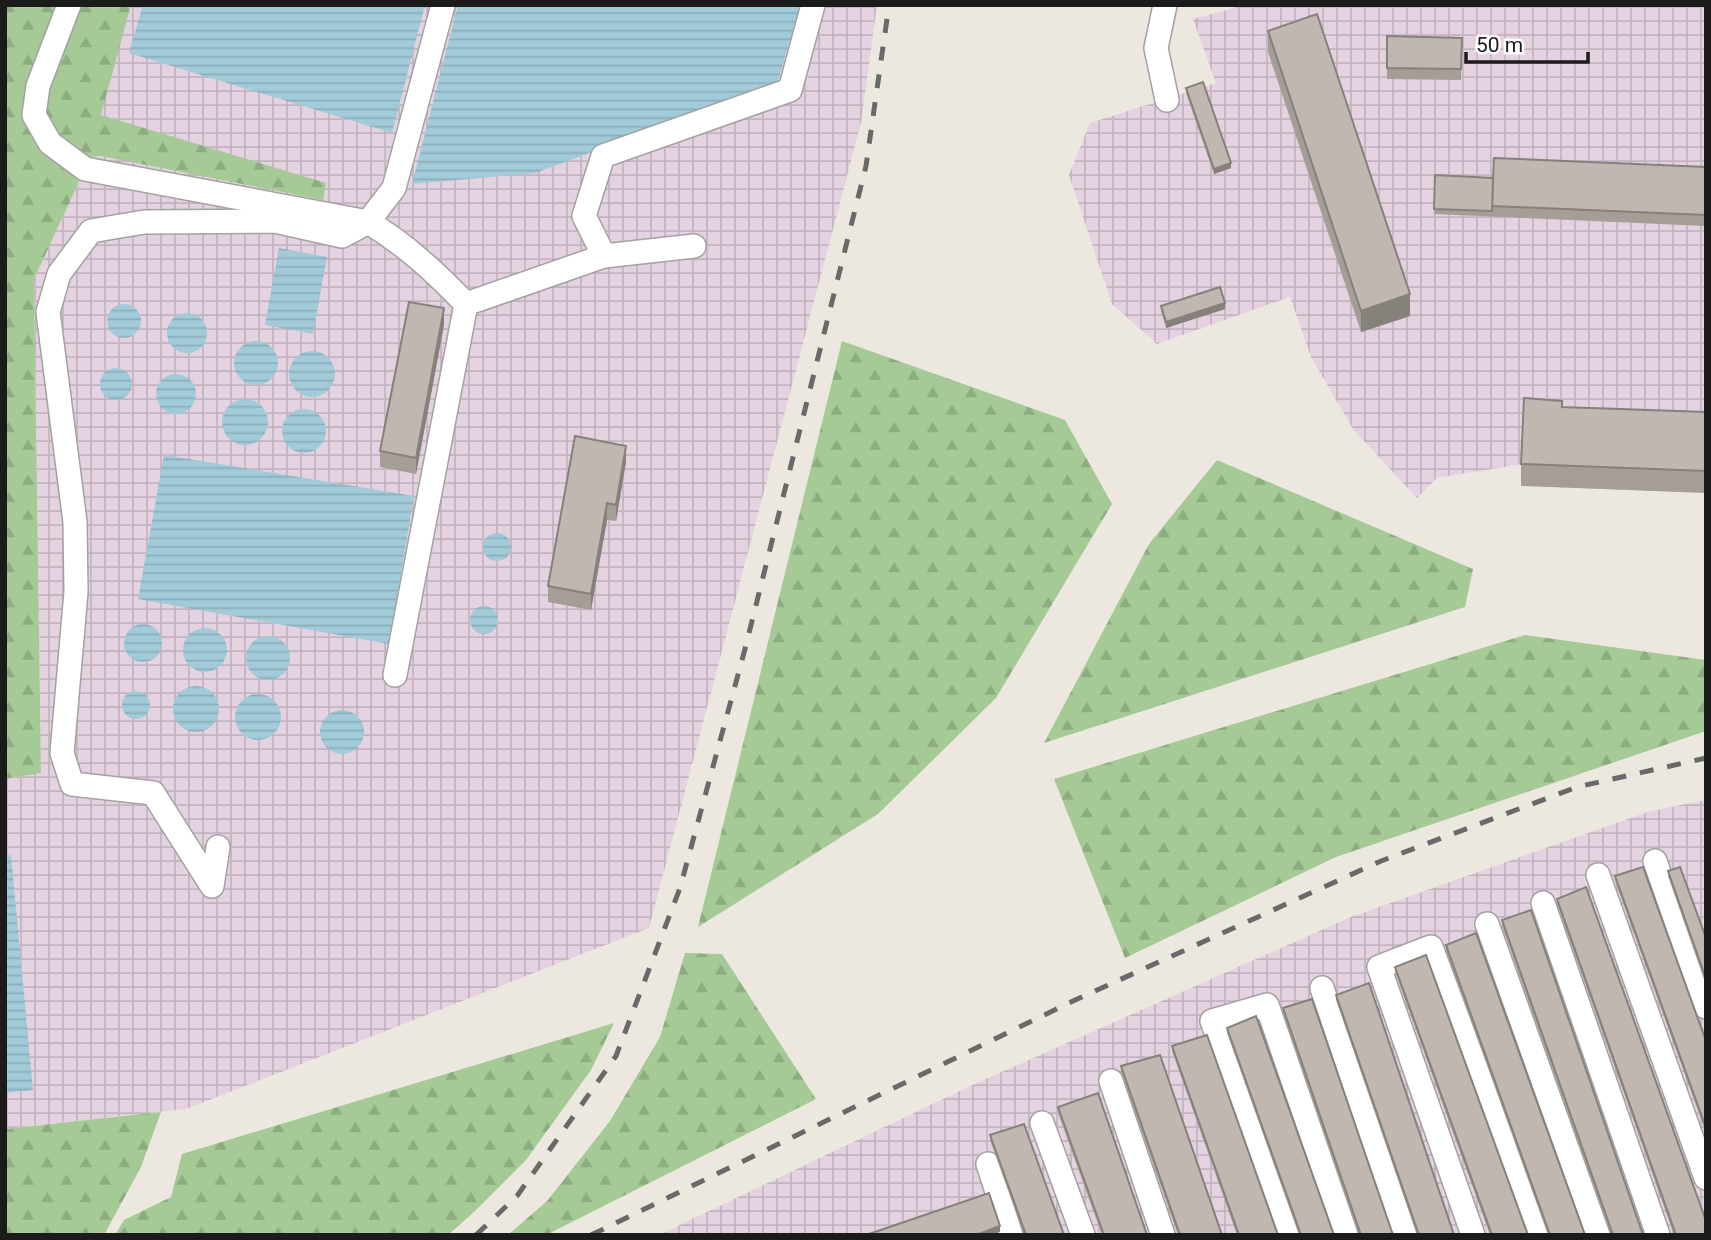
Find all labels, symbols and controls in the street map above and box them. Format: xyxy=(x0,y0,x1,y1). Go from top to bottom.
scale bar xyxy=(1466,21,1588,65)
text: 50 m xyxy=(1476,33,1523,57)

